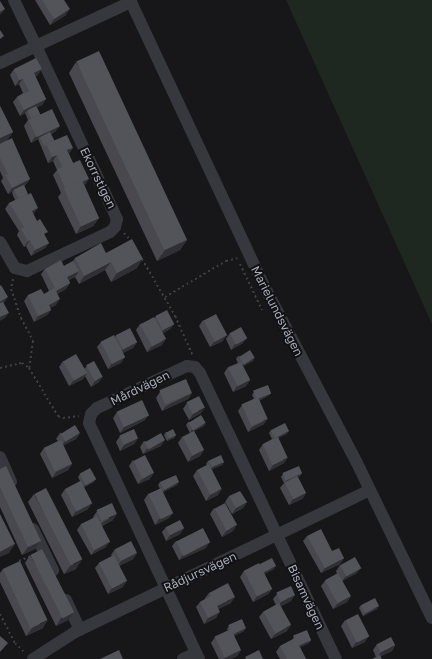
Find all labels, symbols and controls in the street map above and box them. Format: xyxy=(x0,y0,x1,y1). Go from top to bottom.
street label: Ekorrstigen xyxy=(77,145,119,211)
street label: Marielundsvägen xyxy=(248,264,306,358)
street label: Mårdvägen xyxy=(108,367,172,409)
street label: Rådjursvägen xyxy=(161,549,239,595)
street label: Bisamvägen xyxy=(285,562,327,632)

